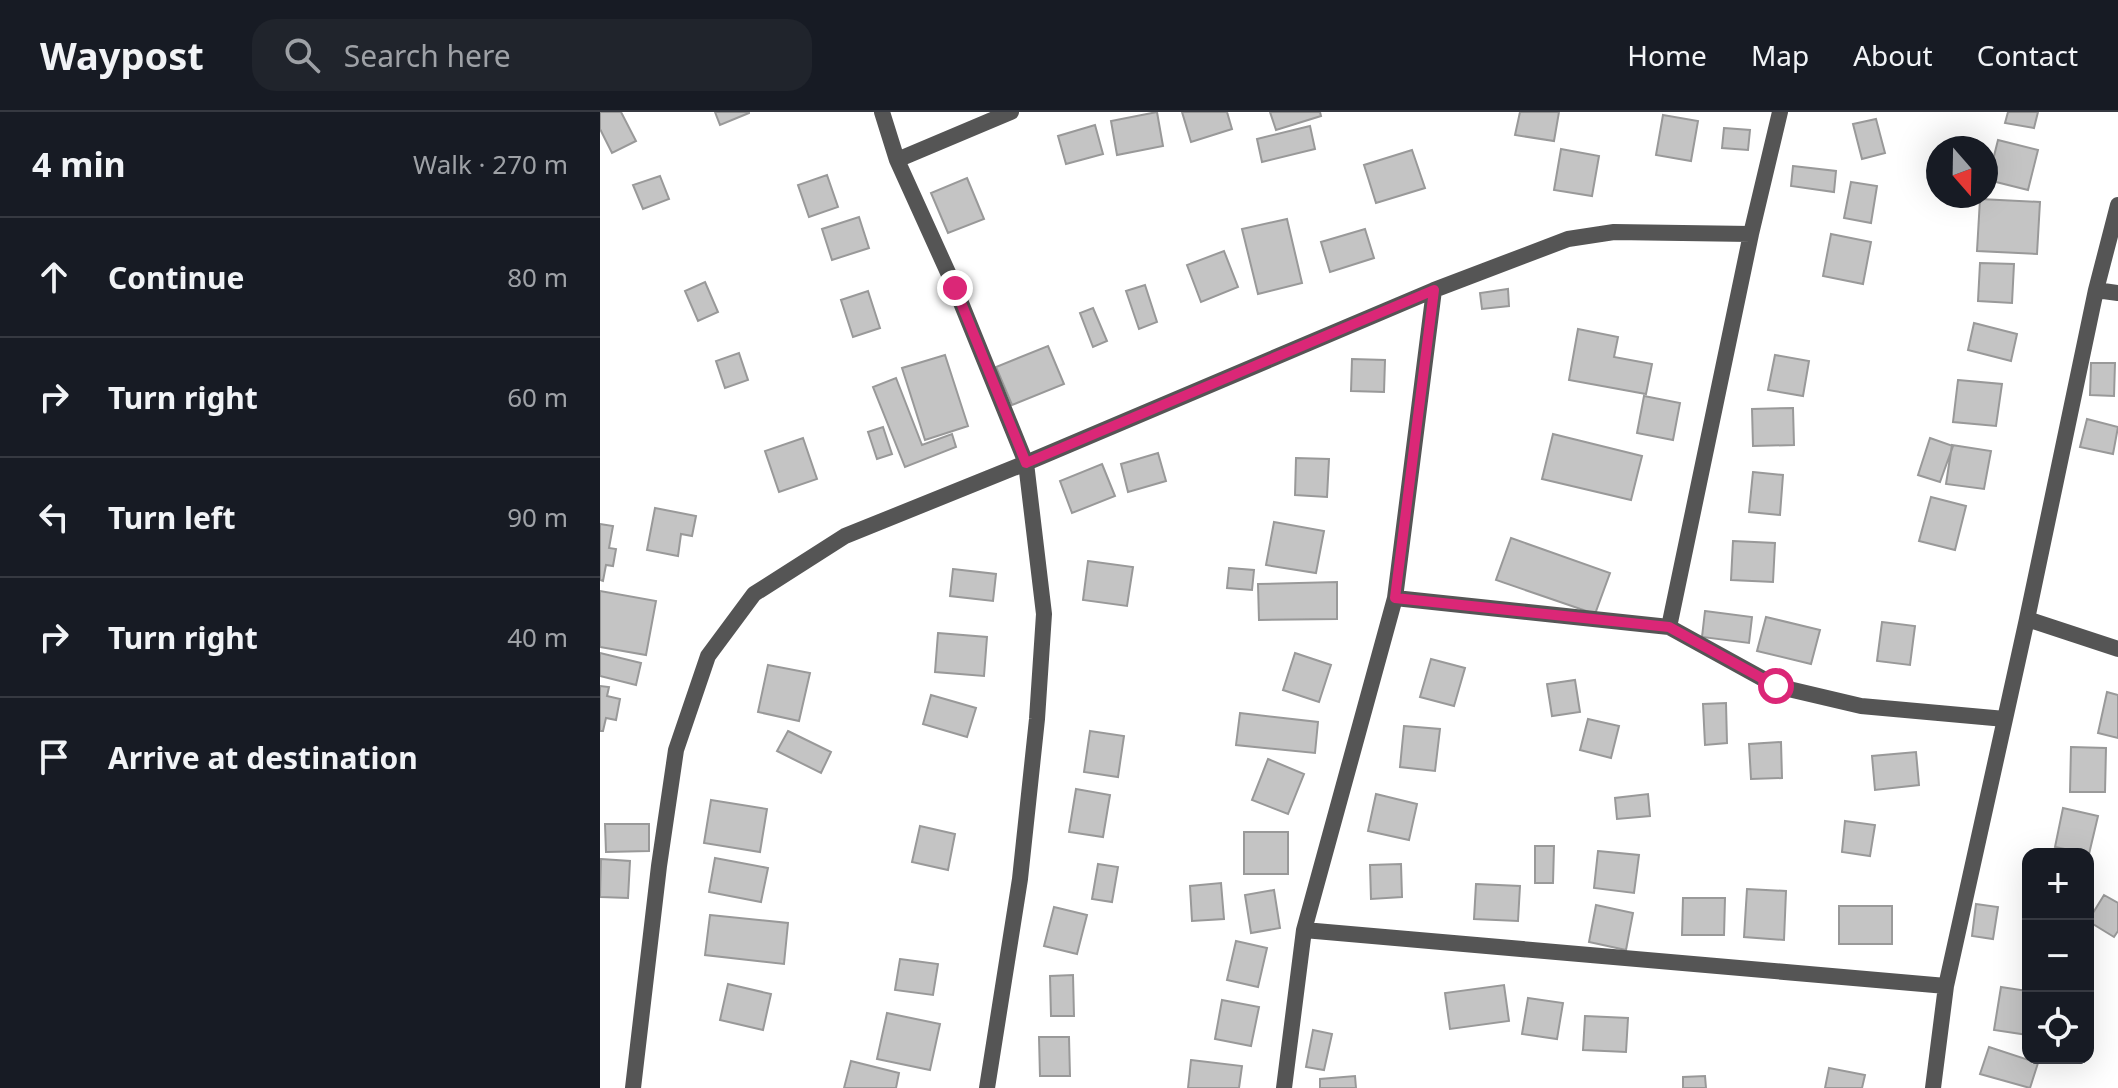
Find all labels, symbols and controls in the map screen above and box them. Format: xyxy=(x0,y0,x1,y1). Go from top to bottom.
search box xyxy=(252,19,812,91)
text: Waypost xyxy=(40,29,204,81)
icon: search xyxy=(280,33,324,77)
text: Search here xyxy=(344,35,511,76)
text: Home xyxy=(1627,36,1707,74)
text: Map xyxy=(1751,36,1809,74)
text: About xyxy=(1853,36,1933,74)
text: Contact xyxy=(1977,36,2078,74)
north arrow xyxy=(1926,136,1998,208)
text: 4 min xyxy=(32,141,126,187)
text: Walk · 270 m xyxy=(413,146,568,182)
icon: ahead xyxy=(32,255,76,299)
text: Continue xyxy=(108,257,244,298)
text: 80 m xyxy=(507,259,568,295)
route end xyxy=(937,270,973,306)
icon: right xyxy=(32,375,76,419)
text: Turn right xyxy=(108,377,258,418)
text: 60 m xyxy=(507,379,568,415)
icon: left xyxy=(32,495,76,539)
text: Turn left xyxy=(108,497,236,538)
text: 90 m xyxy=(507,499,568,535)
icon: right xyxy=(32,615,76,659)
text: Turn right xyxy=(108,617,258,658)
text: 40 m xyxy=(507,619,568,655)
route start xyxy=(1758,668,1794,704)
icon: arrive xyxy=(32,735,76,779)
text: Arrive at destination xyxy=(108,737,418,778)
map controls xyxy=(2022,848,2094,1064)
button: + xyxy=(2022,848,2094,920)
button: − xyxy=(2022,920,2094,992)
button: locate xyxy=(2022,992,2094,1064)

